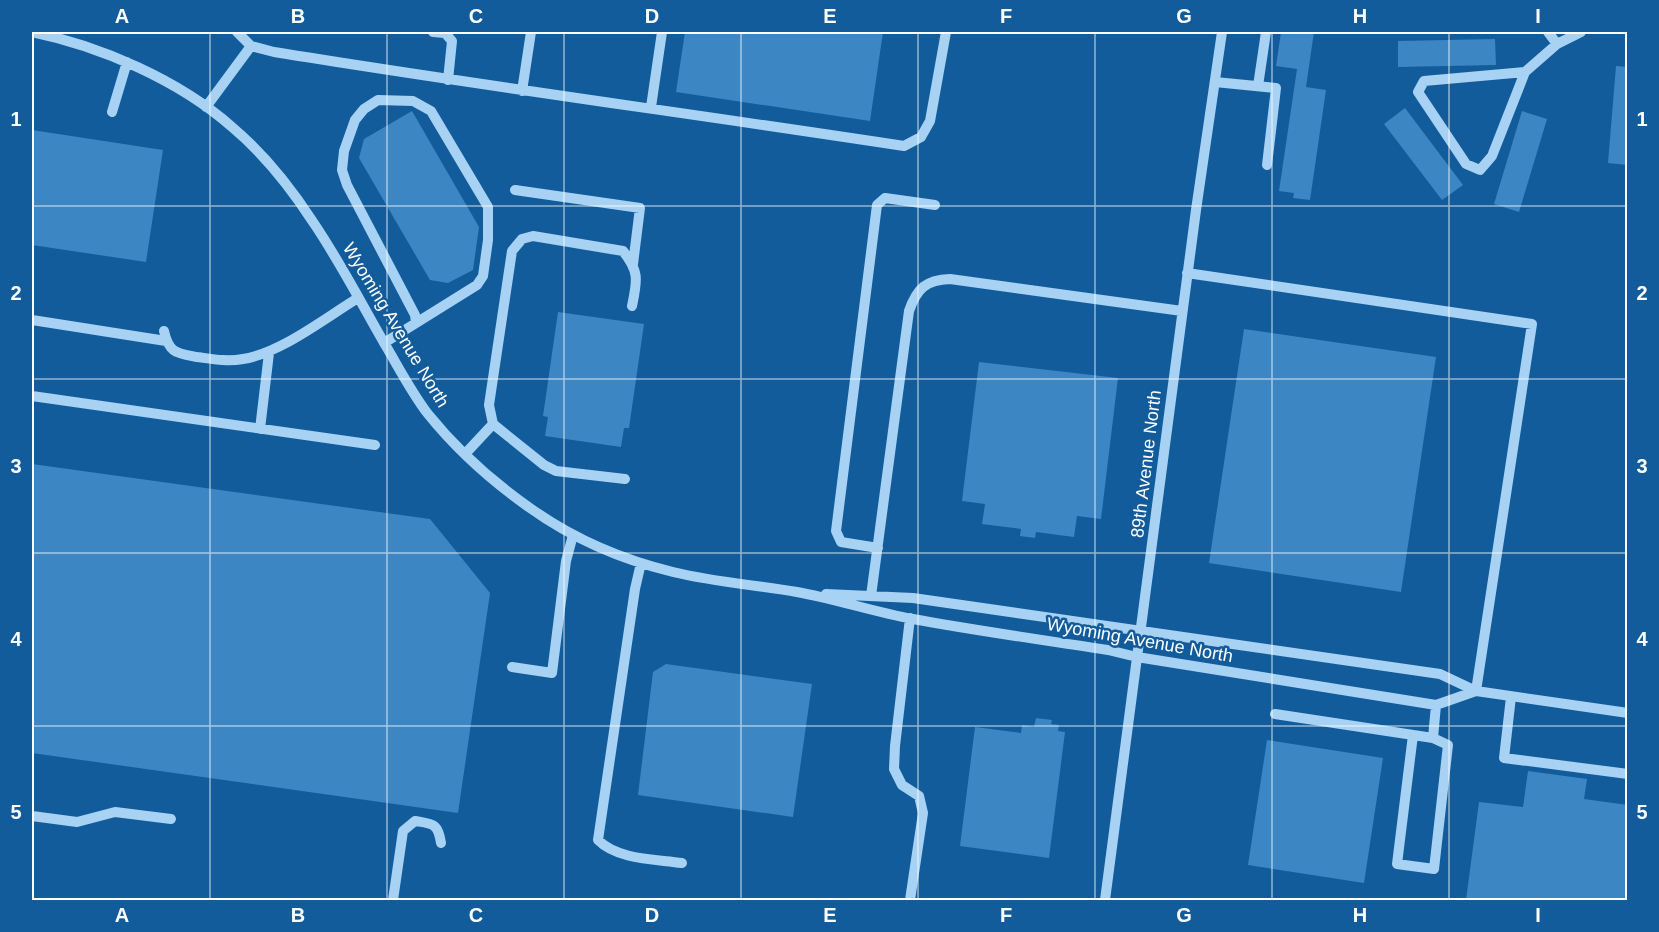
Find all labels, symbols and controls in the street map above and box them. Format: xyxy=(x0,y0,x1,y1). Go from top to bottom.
text: A xyxy=(115,5,129,27)
text: B xyxy=(291,5,305,27)
text: C xyxy=(469,5,483,27)
text: D xyxy=(645,5,659,27)
text: E xyxy=(823,5,837,27)
text: F xyxy=(1000,5,1012,27)
text: G xyxy=(1176,5,1192,27)
text: H xyxy=(1353,5,1367,27)
text: I xyxy=(1535,5,1541,27)
text: 1 xyxy=(10,108,22,130)
text: 1 xyxy=(1636,108,1648,130)
street label: Wyoming Avenue North xyxy=(339,239,453,411)
text: 2 xyxy=(10,282,22,304)
text: 2 xyxy=(1636,282,1648,304)
street label: 89th Avenue North xyxy=(1127,389,1165,539)
text: 3 xyxy=(10,455,22,477)
text: 3 xyxy=(1636,455,1648,477)
street label: Wyoming Avenue North xyxy=(1045,614,1235,666)
text: 4 xyxy=(10,628,22,650)
text: 4 xyxy=(1636,628,1648,650)
text: 5 xyxy=(10,801,22,823)
text: 5 xyxy=(1636,801,1648,823)
text: A xyxy=(115,904,129,926)
text: B xyxy=(291,904,305,926)
text: C xyxy=(469,904,483,926)
text: D xyxy=(645,904,659,926)
text: E xyxy=(823,904,837,926)
text: F xyxy=(1000,904,1012,926)
text: G xyxy=(1176,904,1192,926)
text: H xyxy=(1353,904,1367,926)
text: I xyxy=(1535,904,1541,926)

